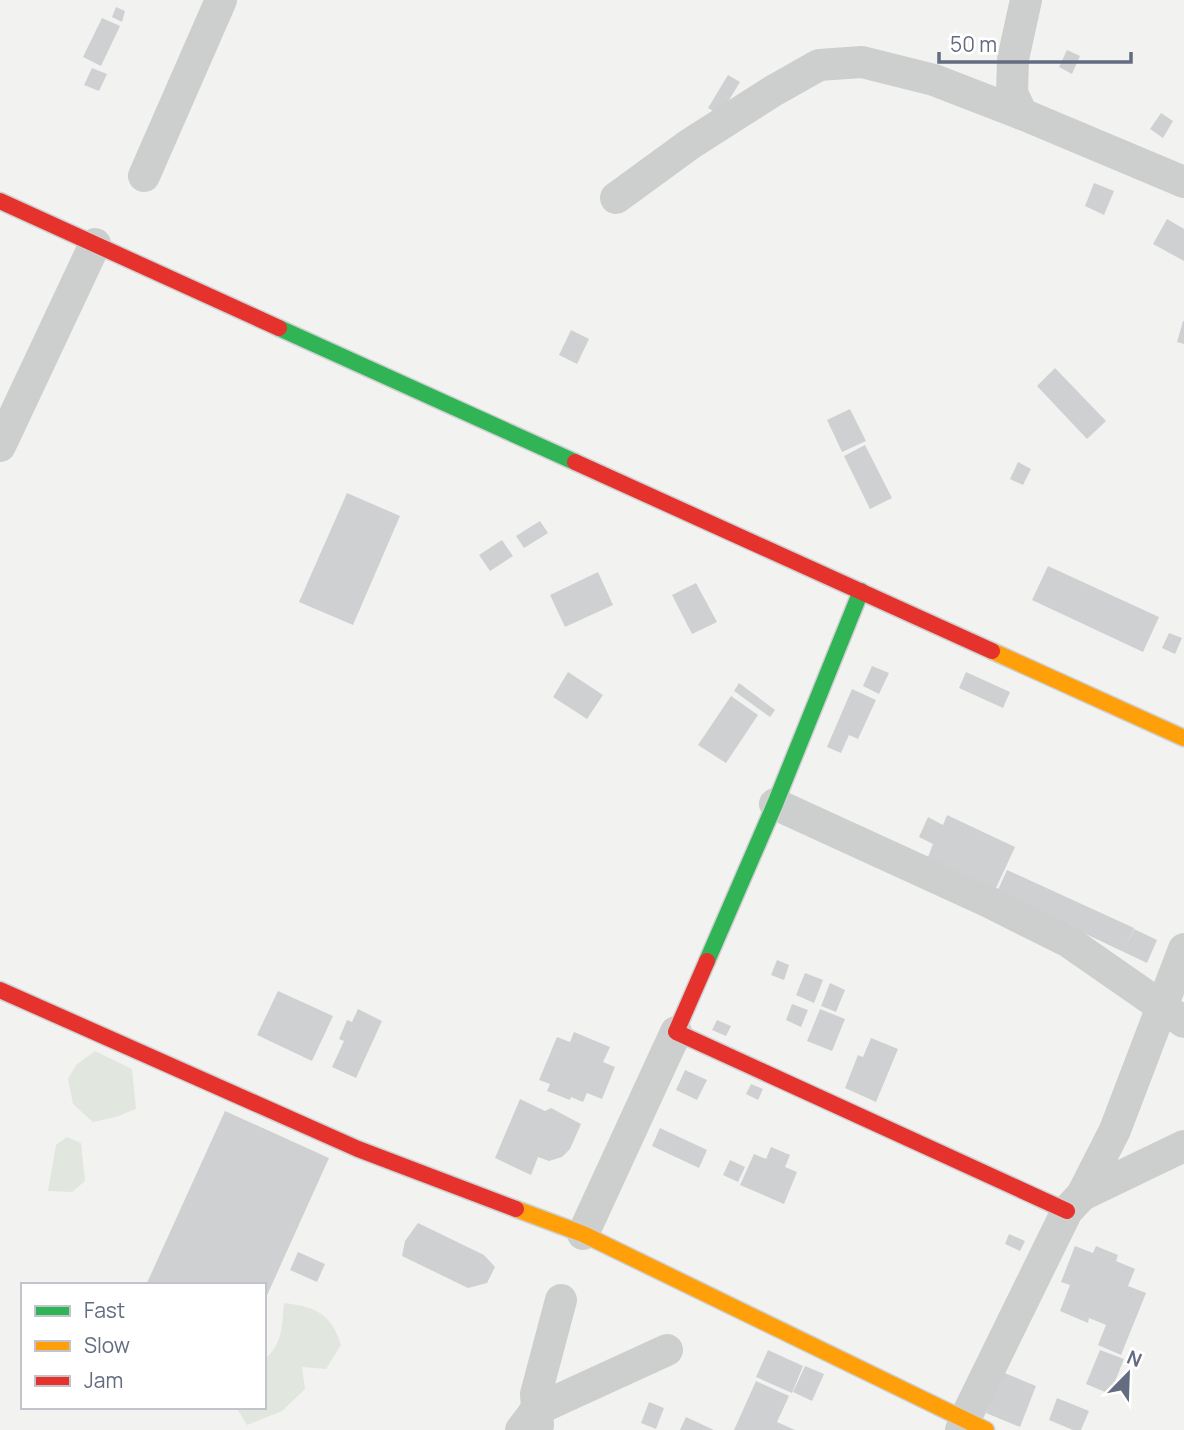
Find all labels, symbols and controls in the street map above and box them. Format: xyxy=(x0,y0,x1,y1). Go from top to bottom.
scale bar xyxy=(939,21,1132,65)
text: 50 m xyxy=(950,30,997,58)
legend xyxy=(21,1283,266,1409)
text: Fast xyxy=(84,1296,125,1324)
text: Slow xyxy=(84,1331,130,1359)
north arrow xyxy=(1093,1339,1163,1409)
text: N xyxy=(1123,1344,1146,1373)
text: Jam xyxy=(84,1366,123,1394)

